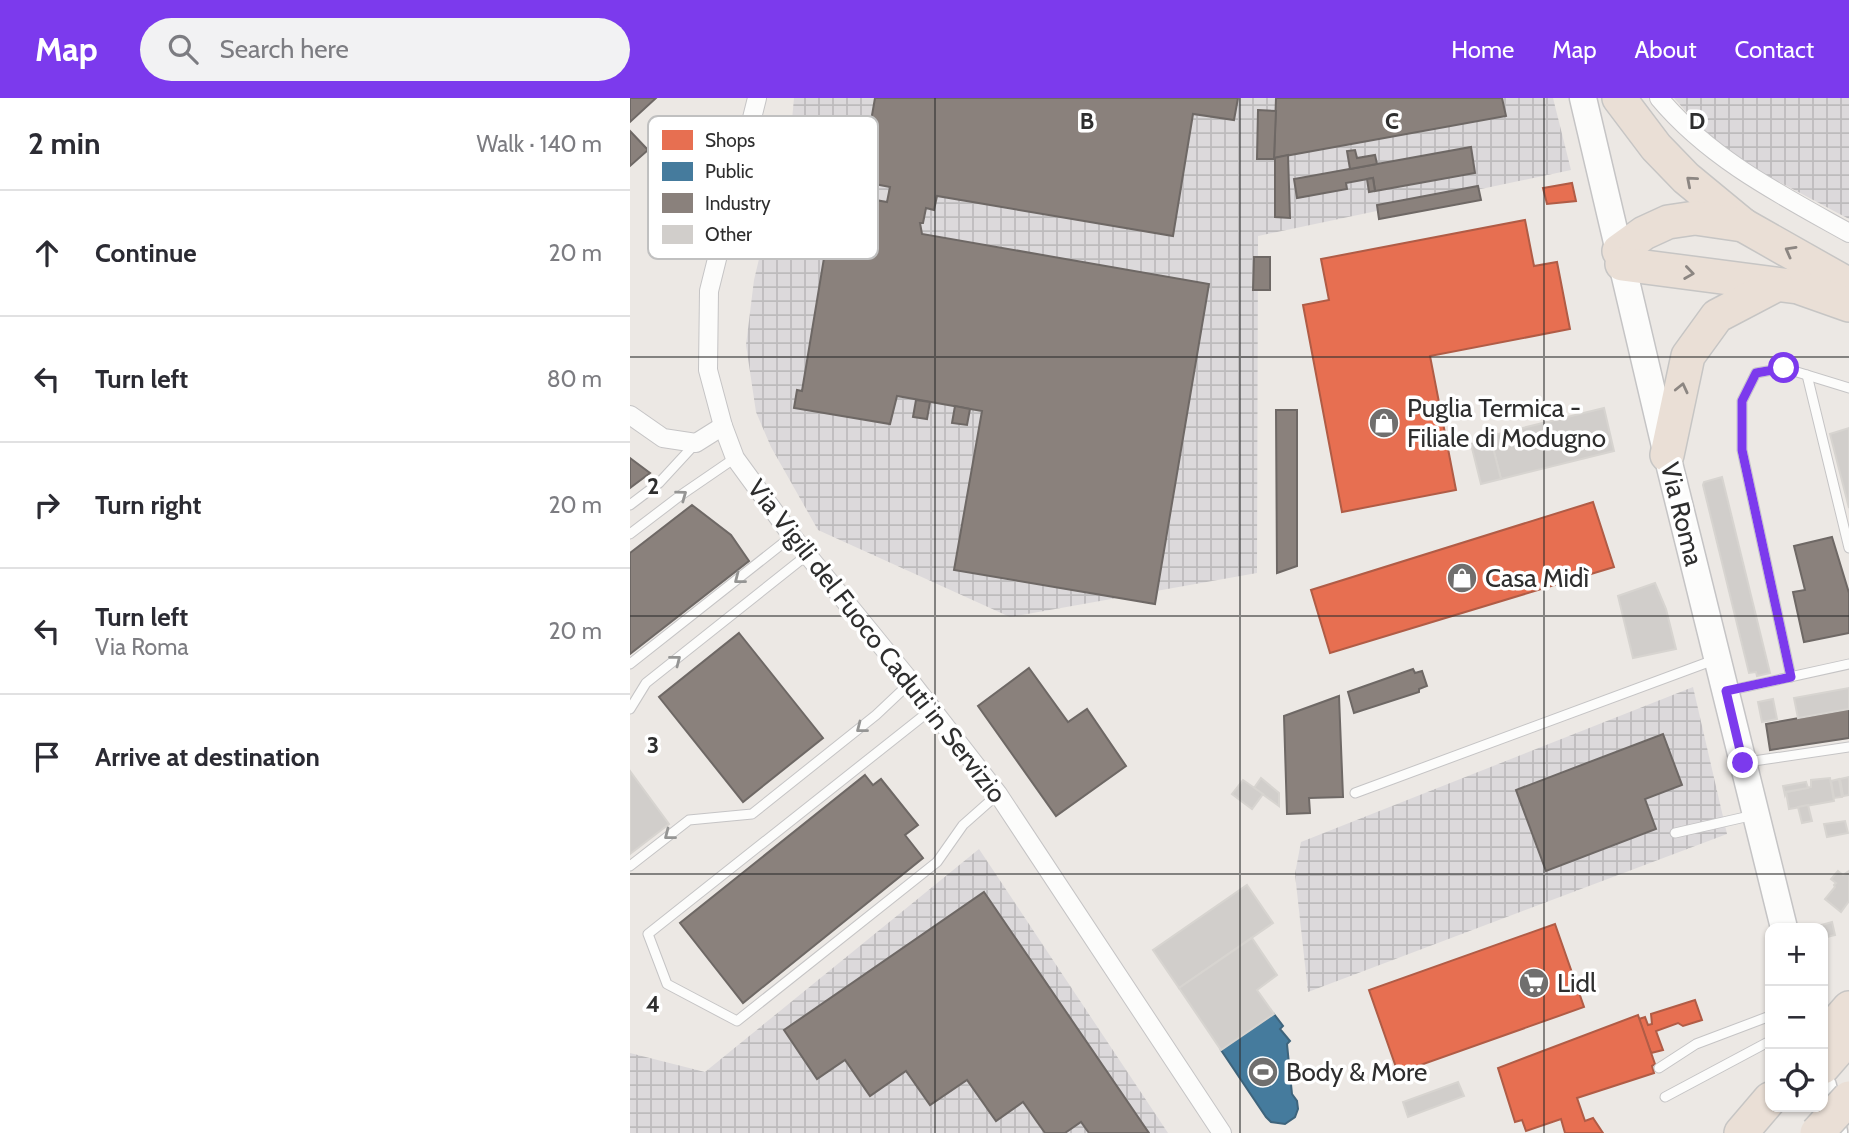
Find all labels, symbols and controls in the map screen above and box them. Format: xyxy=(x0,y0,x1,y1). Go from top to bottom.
search box xyxy=(140,18,630,81)
text: Map xyxy=(35,29,98,69)
icon: search xyxy=(164,30,202,68)
text: Search here xyxy=(220,33,349,65)
text: Home xyxy=(1451,35,1514,64)
text: Map xyxy=(1552,35,1597,64)
text: About xyxy=(1635,35,1697,64)
text: Contact xyxy=(1735,35,1814,64)
text: B xyxy=(1080,107,1094,135)
text: C xyxy=(1385,107,1399,135)
text: D xyxy=(1689,107,1705,135)
legend xyxy=(648,116,878,259)
text: 2 min xyxy=(28,125,100,162)
text: Shops xyxy=(705,129,755,152)
text: Walk · 140 m xyxy=(476,130,602,158)
text: Public xyxy=(705,160,754,183)
one-way arrow xyxy=(1686,177,1699,189)
text: Industry xyxy=(705,192,771,215)
text: Other xyxy=(705,223,752,246)
icon: ahead xyxy=(28,234,66,272)
text: Continue xyxy=(95,237,197,269)
text: 20 m xyxy=(549,239,602,267)
one-way arrow xyxy=(1785,246,1797,259)
one-way arrow xyxy=(1683,265,1695,280)
route start xyxy=(1768,352,1799,383)
icon: left xyxy=(28,360,66,398)
text: Turn left xyxy=(95,363,188,395)
text: 80 m xyxy=(547,365,602,393)
one-way arrow xyxy=(1673,382,1688,394)
place label: Puglia Termica - Filiale di Modugno xyxy=(1407,392,1606,454)
shop icon: Puglia Termica - Filiale di Modugno xyxy=(1367,406,1401,440)
street label: Via Roma xyxy=(1654,459,1710,570)
text: 2 xyxy=(647,472,659,500)
street label: Via Vigili del Fuoco Caduti in Servizio xyxy=(741,473,1013,809)
icon: right xyxy=(28,486,66,524)
text: Turn right xyxy=(95,489,201,521)
text: 20 m xyxy=(549,491,602,519)
one-way arrow xyxy=(674,491,687,503)
shop icon: Casa Midì xyxy=(1445,561,1479,595)
place label: Casa Midì xyxy=(1485,562,1589,594)
one-way arrow xyxy=(734,570,747,583)
text: Turn left xyxy=(95,601,188,633)
icon: left xyxy=(28,612,66,650)
text: 20 m xyxy=(549,617,602,645)
text: Via Roma xyxy=(95,633,188,661)
one-way arrow xyxy=(668,655,680,668)
one-way arrow xyxy=(856,719,868,732)
text: 3 xyxy=(647,731,659,759)
icon: arrive xyxy=(28,738,66,776)
text: Arrive at destination xyxy=(95,741,320,773)
route end xyxy=(1727,747,1758,778)
one-way arrow xyxy=(664,827,676,840)
map controls xyxy=(1765,923,1828,1112)
button: + xyxy=(1765,923,1828,986)
supermarket icon: Lidl xyxy=(1517,966,1551,1000)
place label: Lidl xyxy=(1557,967,1596,999)
button: − xyxy=(1765,986,1828,1049)
text: 4 xyxy=(646,990,660,1018)
button: locate xyxy=(1765,1049,1828,1112)
sports icon: Body & More xyxy=(1246,1055,1280,1089)
place label: Body & More xyxy=(1286,1056,1427,1088)

